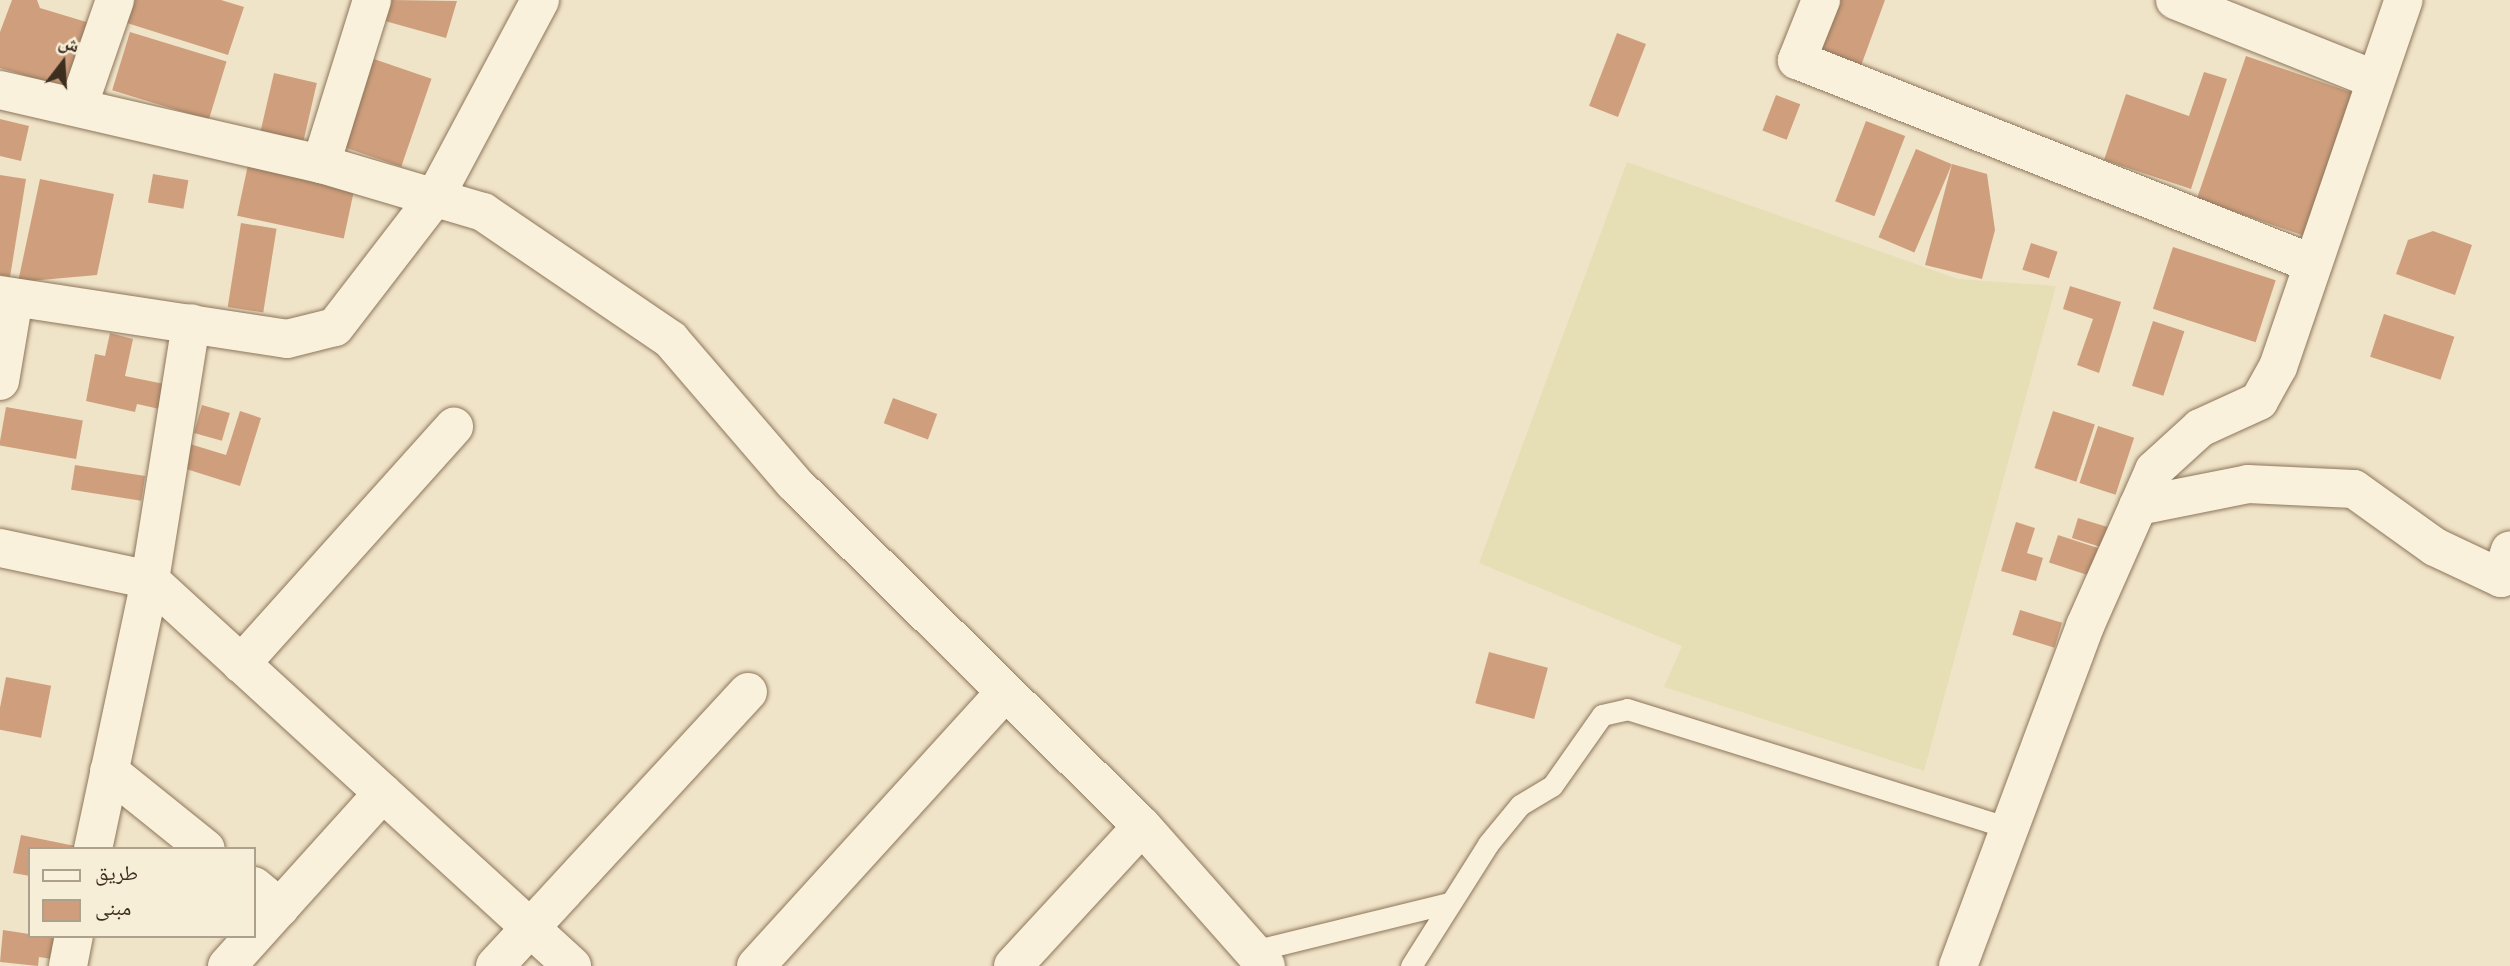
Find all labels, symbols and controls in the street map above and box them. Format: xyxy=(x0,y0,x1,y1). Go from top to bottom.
north arrow xyxy=(28,28,98,98)
text: ش xyxy=(56,28,82,57)
legend xyxy=(28,847,256,938)
text: طريق xyxy=(95,859,138,886)
text: مبنى xyxy=(95,894,131,921)

